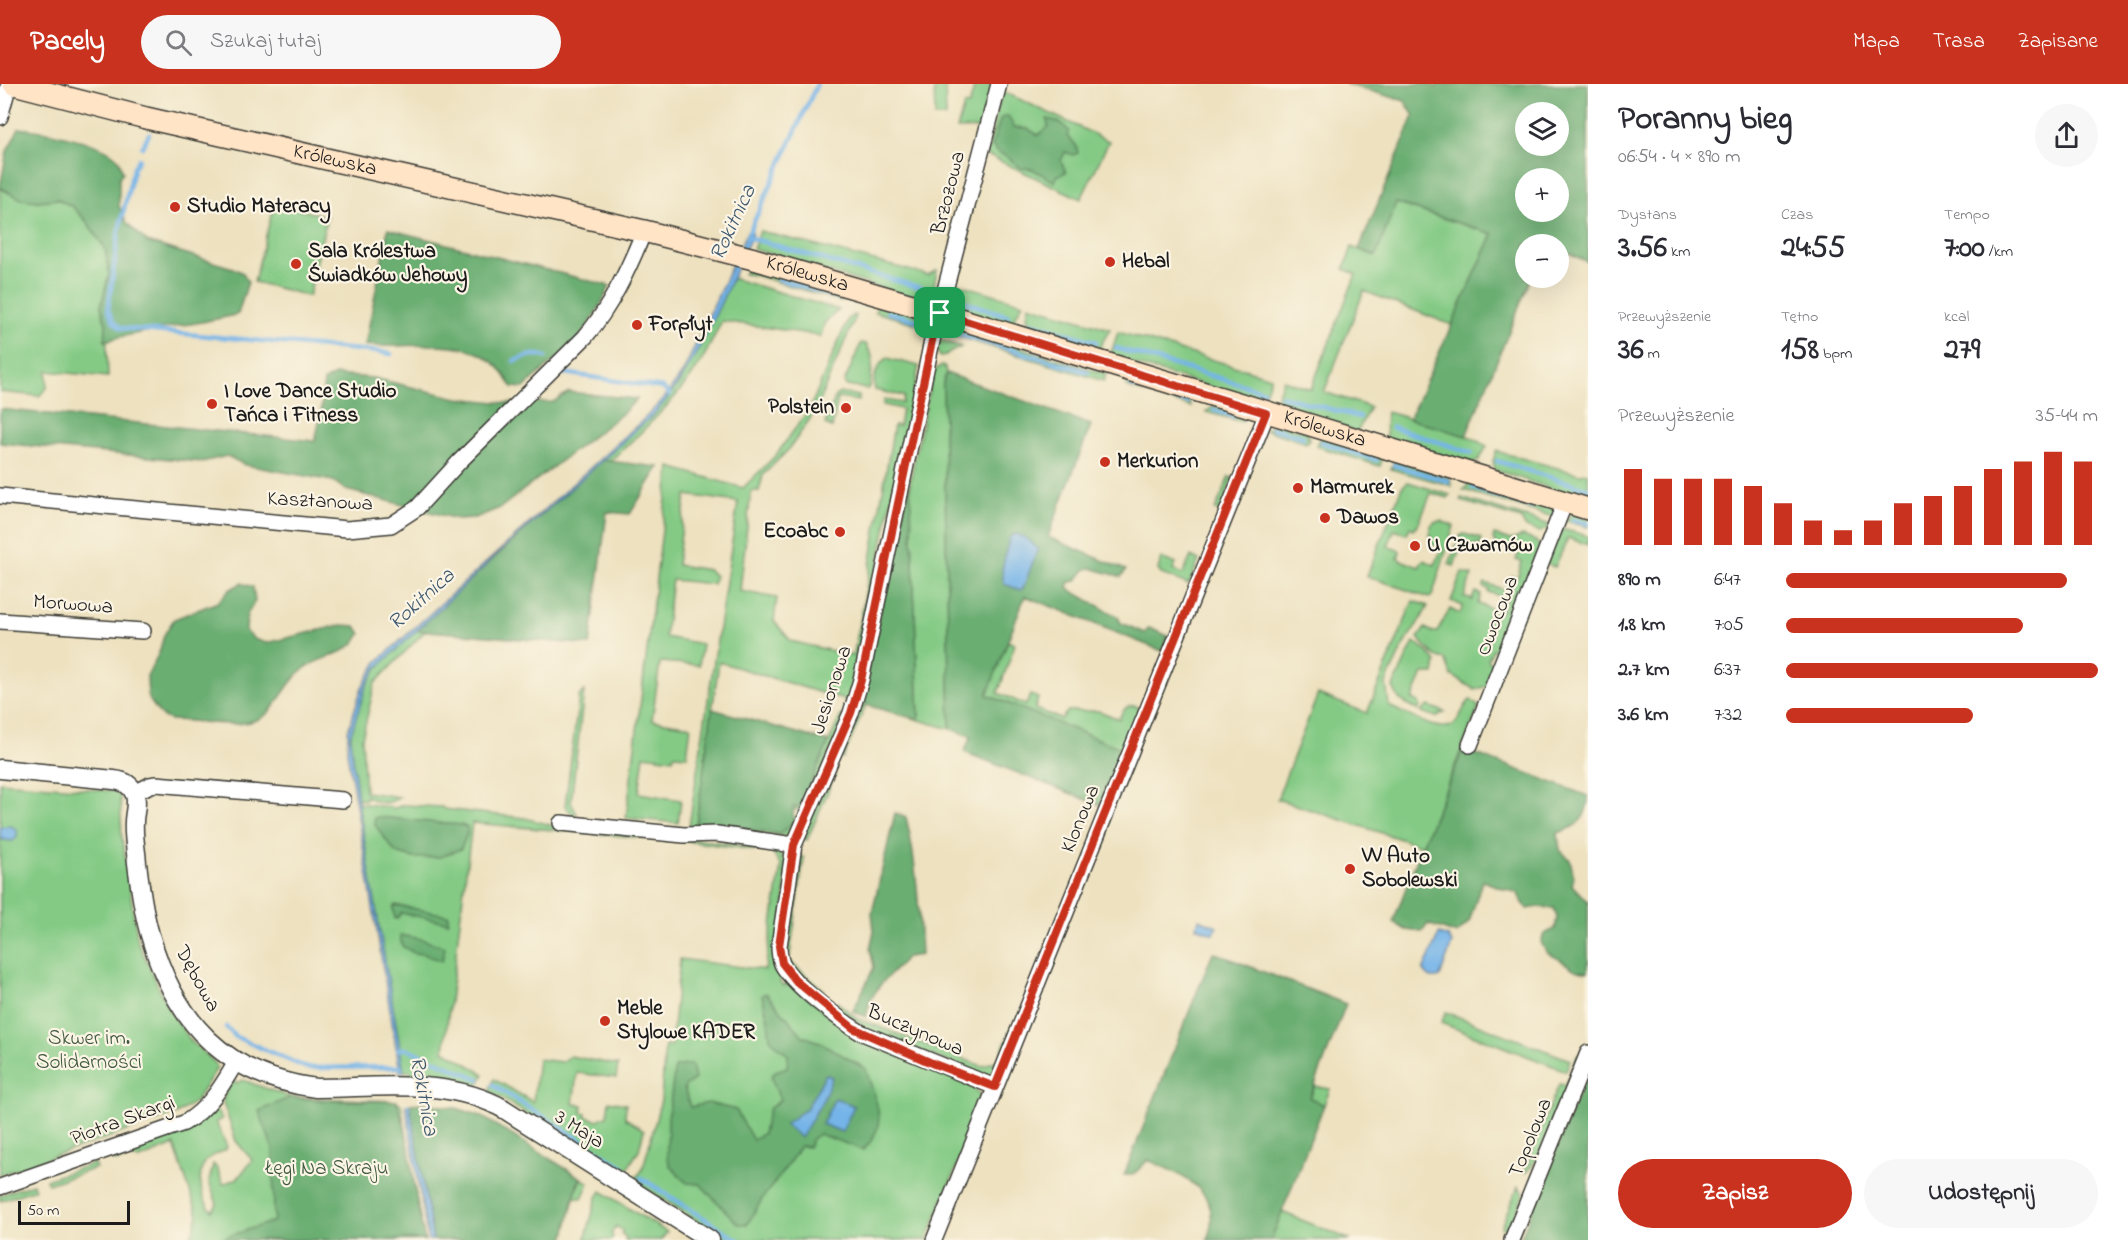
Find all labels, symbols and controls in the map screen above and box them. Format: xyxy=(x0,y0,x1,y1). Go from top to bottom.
search box xyxy=(141,15,561,69)
text: Pacely xyxy=(30,22,105,63)
icon: search xyxy=(162,26,195,59)
text: Szukaj tutaj xyxy=(210,26,321,58)
text: Mapa xyxy=(1853,27,1900,57)
text: Trasa xyxy=(1933,27,1985,57)
text: Zapisane xyxy=(2018,27,2098,57)
text: Poranny bieg xyxy=(1618,96,1792,144)
map controls xyxy=(1515,102,1569,288)
button: layers xyxy=(1515,102,1569,156)
button: share xyxy=(2035,104,2098,167)
street label: Królewska xyxy=(290,137,380,185)
text: 06:54 · 4 × 890 m xyxy=(1618,143,1741,172)
street label: Brzozowa xyxy=(924,148,974,239)
button: + xyxy=(1515,168,1569,222)
water label: Rokitnica xyxy=(703,179,766,266)
place label: Studio Materacy xyxy=(187,192,331,224)
marker: Studio Materacy xyxy=(168,200,182,214)
text: Dystans xyxy=(1618,203,1677,227)
text: Czas xyxy=(1781,203,1813,227)
text: Tempo xyxy=(1944,203,1990,227)
text: 3.56 xyxy=(1618,227,1667,271)
text: 24:55 xyxy=(1781,227,1845,271)
text: 7:00 xyxy=(1944,227,1985,271)
button: − xyxy=(1515,234,1569,288)
place label: Sala Królestwa Świadków Jehowy xyxy=(308,237,468,293)
text: km xyxy=(1667,240,1690,264)
text: /km xyxy=(1985,240,2013,264)
place label: Hebal xyxy=(1122,247,1170,277)
street label: Królewska xyxy=(762,248,852,301)
marker: Hebal xyxy=(1103,255,1117,269)
marker: Sala Królestwa Świadków Jehowy xyxy=(289,257,303,271)
pin xyxy=(914,287,965,338)
icon: arrive xyxy=(923,296,956,329)
text: Przewyższenie xyxy=(1618,305,1711,329)
text: Tętno xyxy=(1781,305,1818,329)
text: kcal xyxy=(1944,305,1969,329)
place label: Forpłyt xyxy=(648,310,713,342)
marker: Forpłyt xyxy=(630,318,644,332)
text: 36 xyxy=(1618,329,1644,373)
text: 158 xyxy=(1781,329,1819,373)
text: 279 xyxy=(1944,329,1980,373)
text: m xyxy=(1644,342,1660,366)
text: bpm xyxy=(1819,342,1853,366)
place label: I Love Dance Studio Tańca i Fitness xyxy=(224,377,396,431)
place label: Polstein xyxy=(768,393,834,423)
marker: I Love Dance Studio Tańca i Fitness xyxy=(205,397,219,411)
marker: Polstein xyxy=(839,401,853,415)
text: Przewyższenie xyxy=(1618,402,1734,431)
text: 35–44 m xyxy=(2036,402,2098,431)
street label: Królewska xyxy=(1280,403,1370,456)
place label: Merkurion xyxy=(1117,447,1198,477)
marker: Merkurion xyxy=(1098,455,1112,469)
place label: Marmurek xyxy=(1310,473,1395,503)
marker: Marmurek xyxy=(1291,481,1305,495)
street label: Kasztanowa xyxy=(266,484,374,520)
place label: Dawos xyxy=(1336,503,1399,533)
marker: Dawos xyxy=(1318,511,1332,525)
place label: Ecoabc xyxy=(763,517,829,547)
marker: Ecoabc xyxy=(833,525,847,539)
place label: U Czwarnów xyxy=(1427,531,1533,561)
marker: U Czwarnów xyxy=(1408,539,1422,553)
water label: Rokitnica xyxy=(381,560,463,639)
text: 890 m xyxy=(1618,566,1661,595)
text: 6:47 xyxy=(1714,566,1741,595)
street label: Owocowa xyxy=(1469,572,1527,660)
street label: Morwowa xyxy=(32,587,114,623)
text: 1.8 km xyxy=(1618,611,1665,640)
text: 7:05 xyxy=(1714,611,1744,640)
street label: Jesionowa xyxy=(804,642,860,738)
text: 2.7 km xyxy=(1618,656,1670,685)
text: 6:37 xyxy=(1714,656,1741,685)
text: 3.6 km xyxy=(1618,701,1668,730)
text: 7:32 xyxy=(1714,701,1742,730)
street label: Klonowa xyxy=(1054,780,1108,858)
place label: VV Auto Sobolewski xyxy=(1361,842,1458,896)
marker: VV Auto Sobolewski xyxy=(1343,862,1357,876)
street label: Dębowa xyxy=(166,939,228,1018)
place label: Meble Stylowe KADER xyxy=(617,994,755,1050)
street label: Buczynowa xyxy=(860,997,968,1067)
marker: Meble Stylowe KADER xyxy=(598,1014,612,1028)
park label: Skwer im. Solidarności xyxy=(36,1024,142,1078)
water label: Rokitnica xyxy=(400,1054,446,1139)
street label: Piotra Skargi xyxy=(66,1088,180,1156)
street label: Topolowa xyxy=(1501,1094,1561,1182)
street label: 3 Maja xyxy=(548,1103,610,1157)
park label: Łęgi Na Skraju xyxy=(264,1154,389,1186)
button: Zapisz xyxy=(1618,1159,1852,1228)
button: Udostępnij xyxy=(1864,1159,2098,1228)
scale bar xyxy=(18,1198,130,1226)
text: 50 m xyxy=(27,1199,59,1223)

